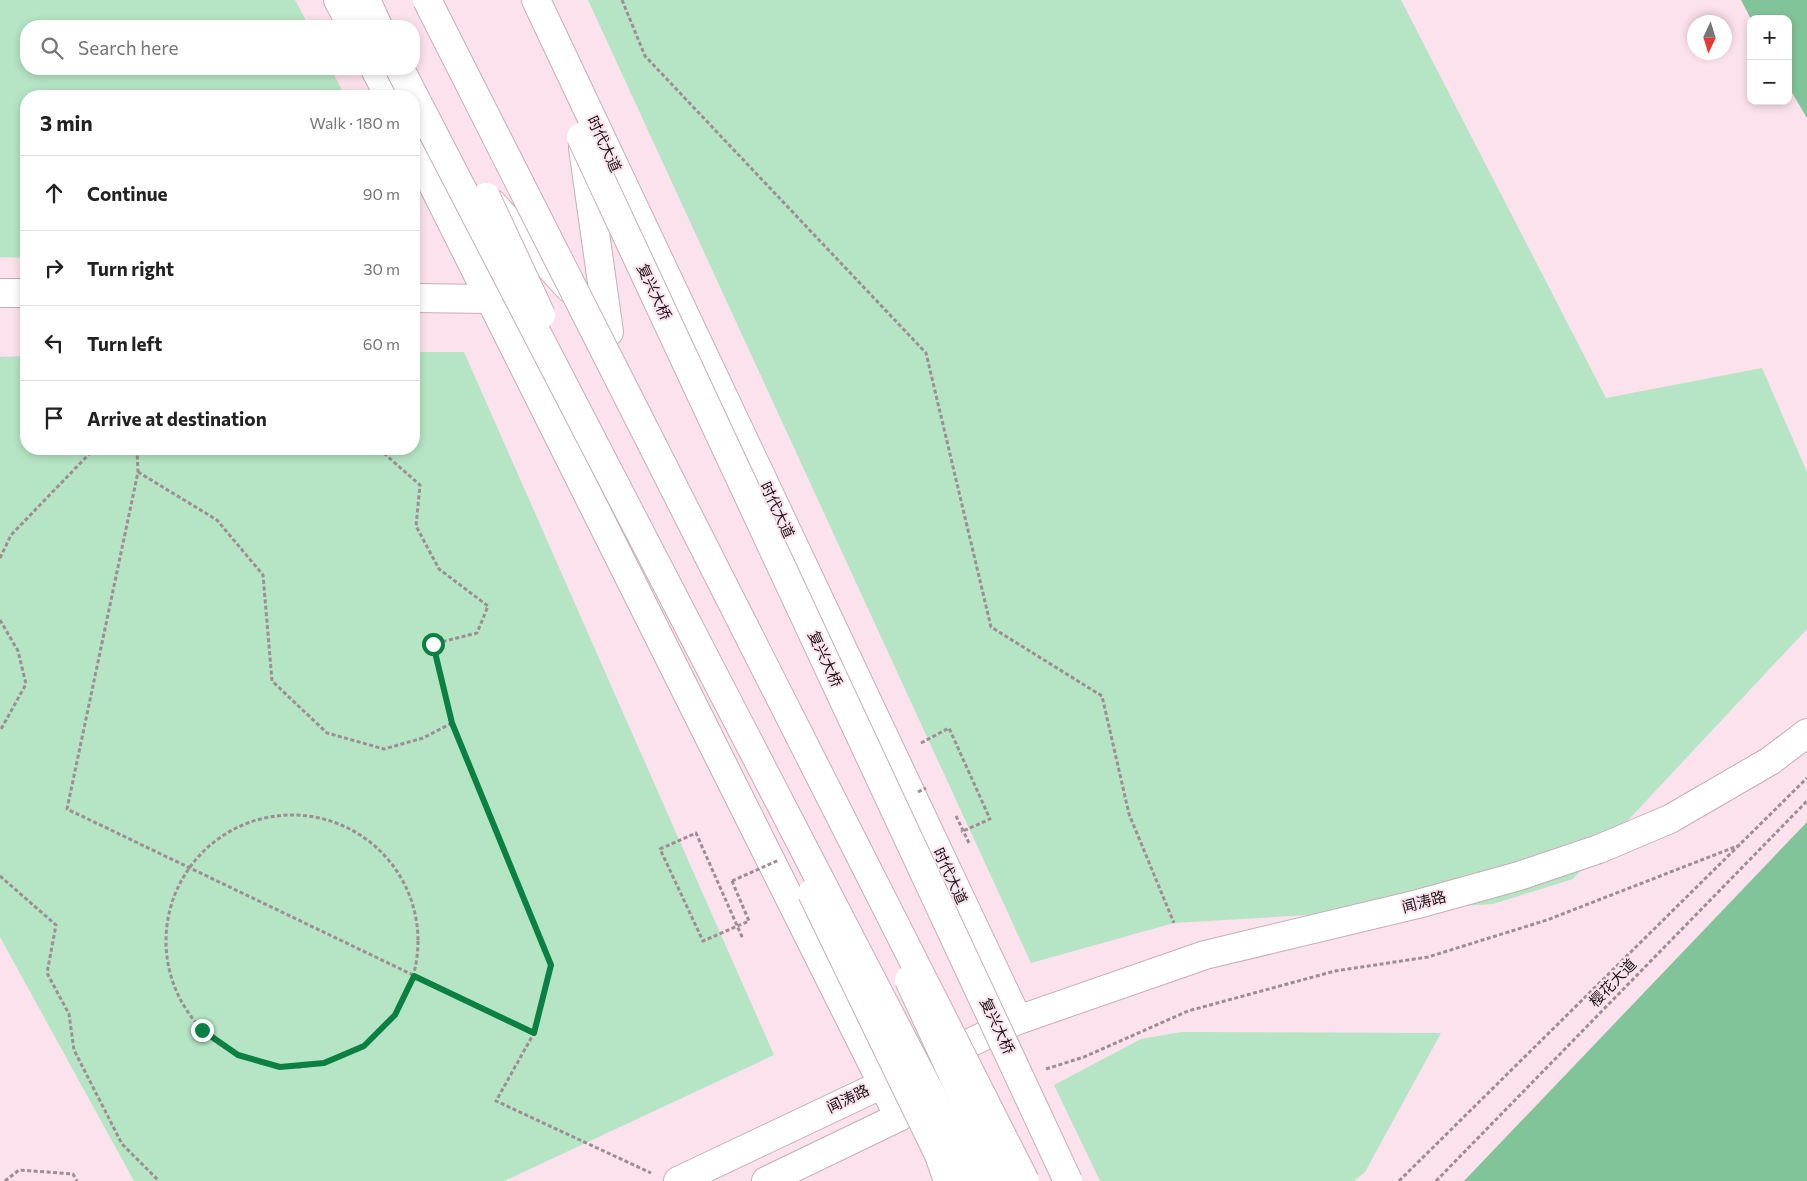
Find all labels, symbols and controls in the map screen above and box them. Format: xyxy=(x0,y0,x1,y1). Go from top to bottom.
north arrow xyxy=(1687,15,1732,60)
map controls xyxy=(1747,15,1792,105)
button: + xyxy=(1747,15,1792,60)
search box xyxy=(20,20,420,75)
icon: search xyxy=(38,34,66,62)
text: Search here xyxy=(78,36,178,59)
button: − xyxy=(1747,60,1792,105)
text: 3 min xyxy=(40,110,93,135)
text: Walk · 180 m xyxy=(310,113,400,132)
street label: 时代大道 xyxy=(584,113,626,175)
icon: ahead xyxy=(40,179,68,207)
text: Continue xyxy=(87,182,167,205)
text: 90 m xyxy=(363,184,400,203)
icon: right xyxy=(40,254,68,282)
text: Turn right xyxy=(87,257,174,280)
text: 30 m xyxy=(363,259,400,278)
street label: 复兴大桥 xyxy=(634,261,676,323)
icon: left xyxy=(40,329,68,357)
text: Turn left xyxy=(87,332,162,355)
text: 60 m xyxy=(363,334,400,353)
icon: arrive xyxy=(40,404,68,432)
text: Arrive at destination xyxy=(87,407,267,430)
street label: 时代大道 xyxy=(757,479,799,541)
street label: 复兴大桥 xyxy=(805,628,847,690)
route start xyxy=(422,633,445,656)
street label: 时代大道 xyxy=(930,845,972,907)
street label: 闻涛路 xyxy=(1400,887,1448,916)
street label: 樱花大道 xyxy=(1585,954,1640,1010)
street label: 复兴大桥 xyxy=(977,995,1019,1057)
route end xyxy=(191,1019,214,1042)
street label: 闻涛路 xyxy=(823,1080,872,1116)

